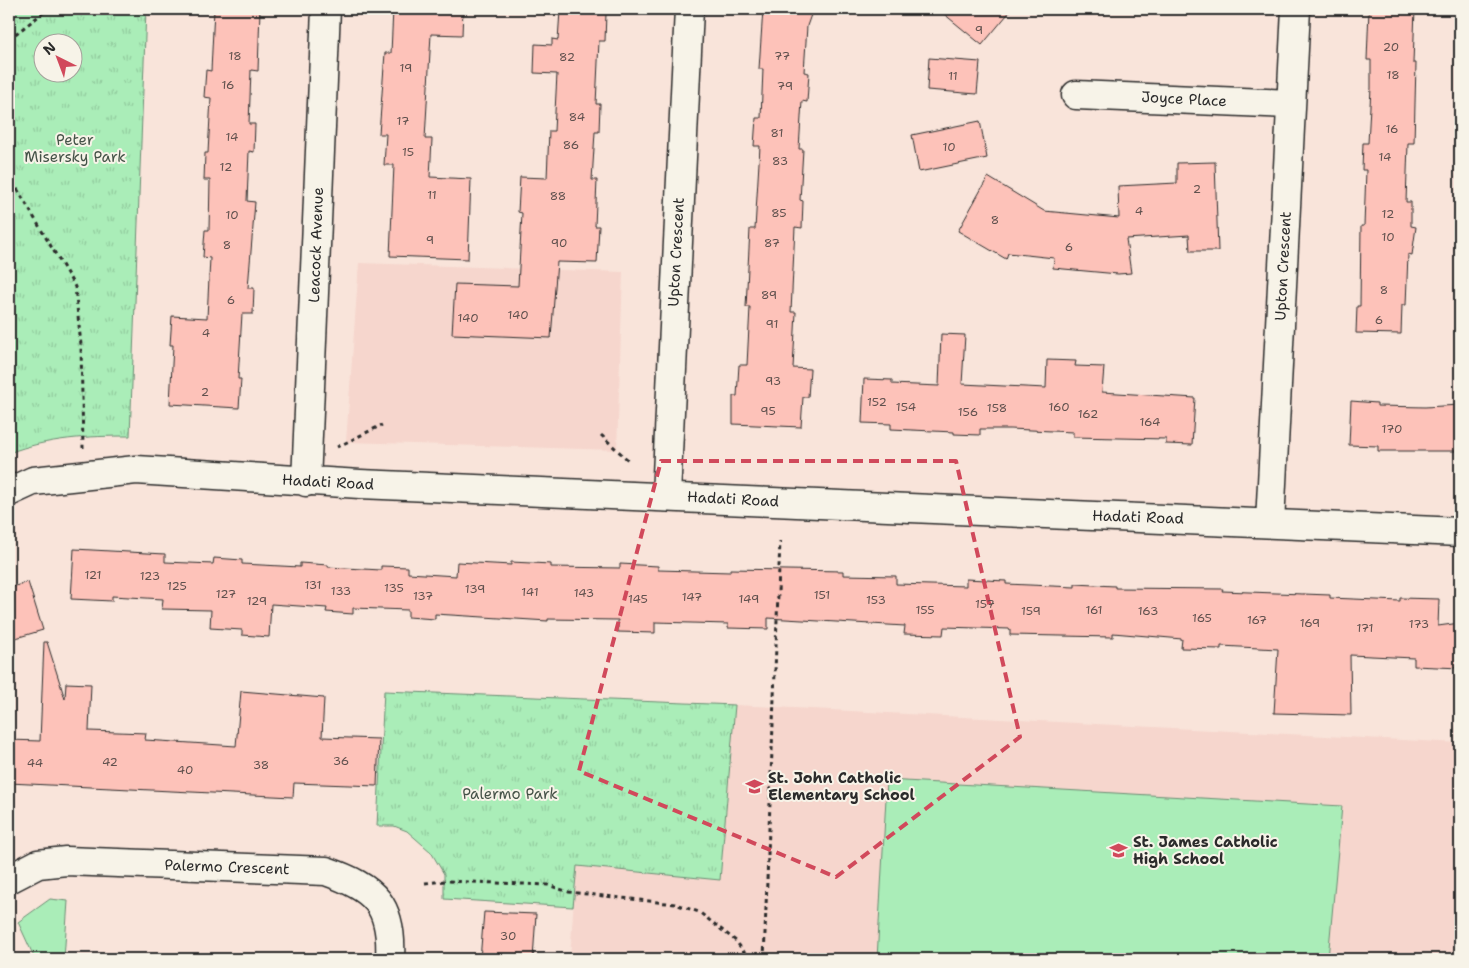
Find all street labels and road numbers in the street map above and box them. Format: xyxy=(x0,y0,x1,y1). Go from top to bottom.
street label: Joyce Place xyxy=(1141,87,1227,111)
street label: Leacock Avenue xyxy=(304,187,328,303)
street label: Upton Crescent xyxy=(663,197,689,307)
street label: Upton Crescent xyxy=(1270,211,1296,321)
street label: Hadati Road xyxy=(282,470,375,494)
street label: Hadati Road xyxy=(687,487,780,511)
street label: Hadati Road xyxy=(1092,505,1185,529)
street label: Palermo Crescent xyxy=(164,855,290,879)

